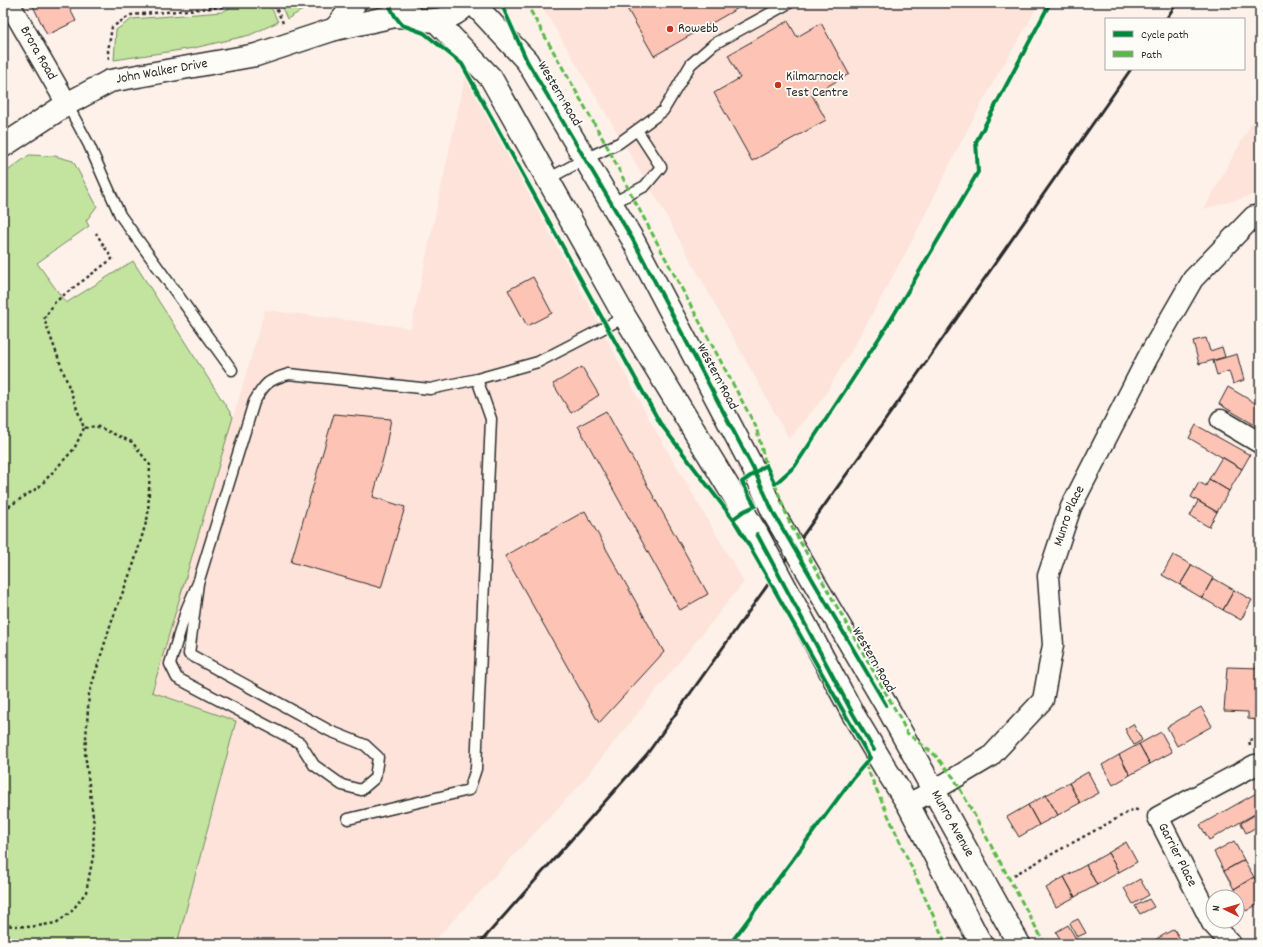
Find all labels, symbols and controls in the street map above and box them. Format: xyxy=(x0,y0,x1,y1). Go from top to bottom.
legend xyxy=(1105,18,1245,70)
place label: Rowebb xyxy=(678,19,718,39)
street label: Brora Road xyxy=(14,23,61,84)
marker: Rowebb xyxy=(665,24,675,34)
text: Cycle path xyxy=(1141,27,1189,44)
text: Path xyxy=(1141,47,1162,64)
street label: John Walker Drive xyxy=(114,54,209,90)
street label: Western Road xyxy=(532,58,586,130)
place label: Kilmarnock Test Centre xyxy=(786,67,848,103)
marker: Kilmarnock Test Centre xyxy=(773,80,783,90)
street label: Western Road xyxy=(691,340,743,414)
street label: Munro Place xyxy=(1049,482,1090,549)
street label: Western Road xyxy=(846,624,900,696)
street label: Munro Avenue xyxy=(925,787,979,861)
street label: Garrier Place xyxy=(1152,820,1202,890)
north arrow xyxy=(1205,889,1245,929)
text: N xyxy=(1209,904,1225,912)

